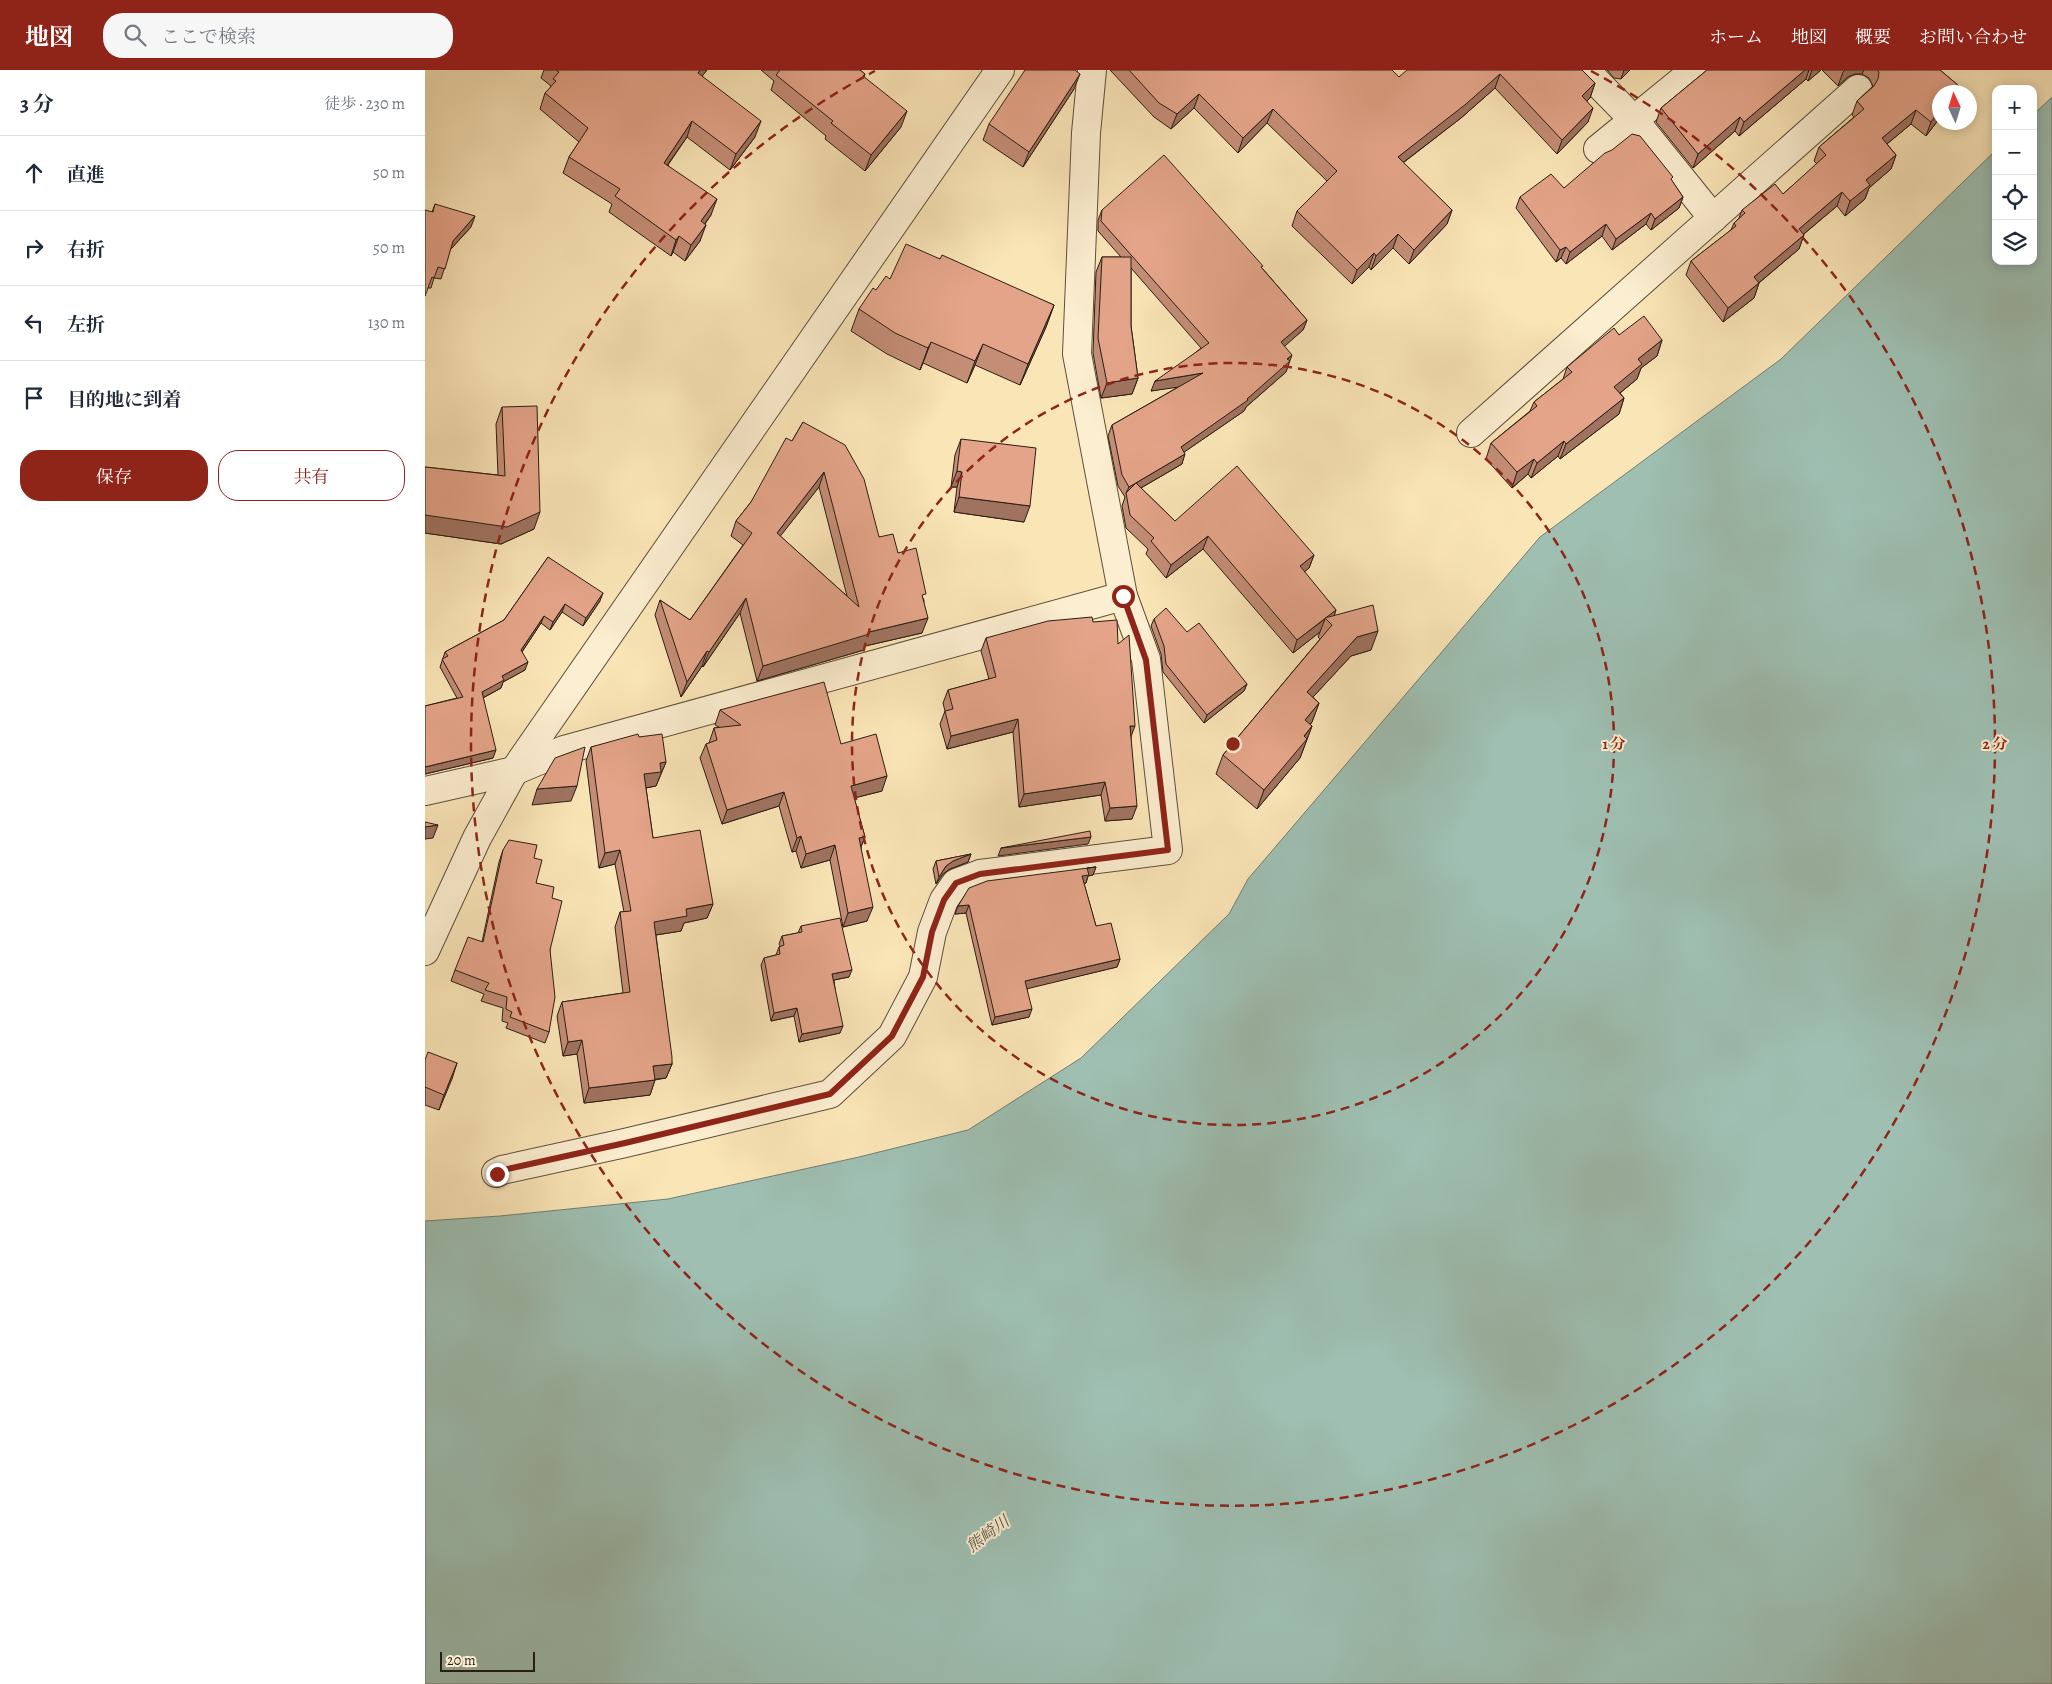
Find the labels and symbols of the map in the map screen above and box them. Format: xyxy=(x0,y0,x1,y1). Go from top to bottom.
north arrow xyxy=(1932,85,1977,130)
route start xyxy=(1112,585,1135,608)
text: 1 分 xyxy=(1603,734,1625,754)
text: 2 分 xyxy=(1983,734,2007,754)
centre of rings xyxy=(1224,735,1242,753)
route end xyxy=(486,1163,509,1186)
water label: 熊崎川 xyxy=(962,1510,1015,1557)
scale bar xyxy=(440,1649,535,1672)

